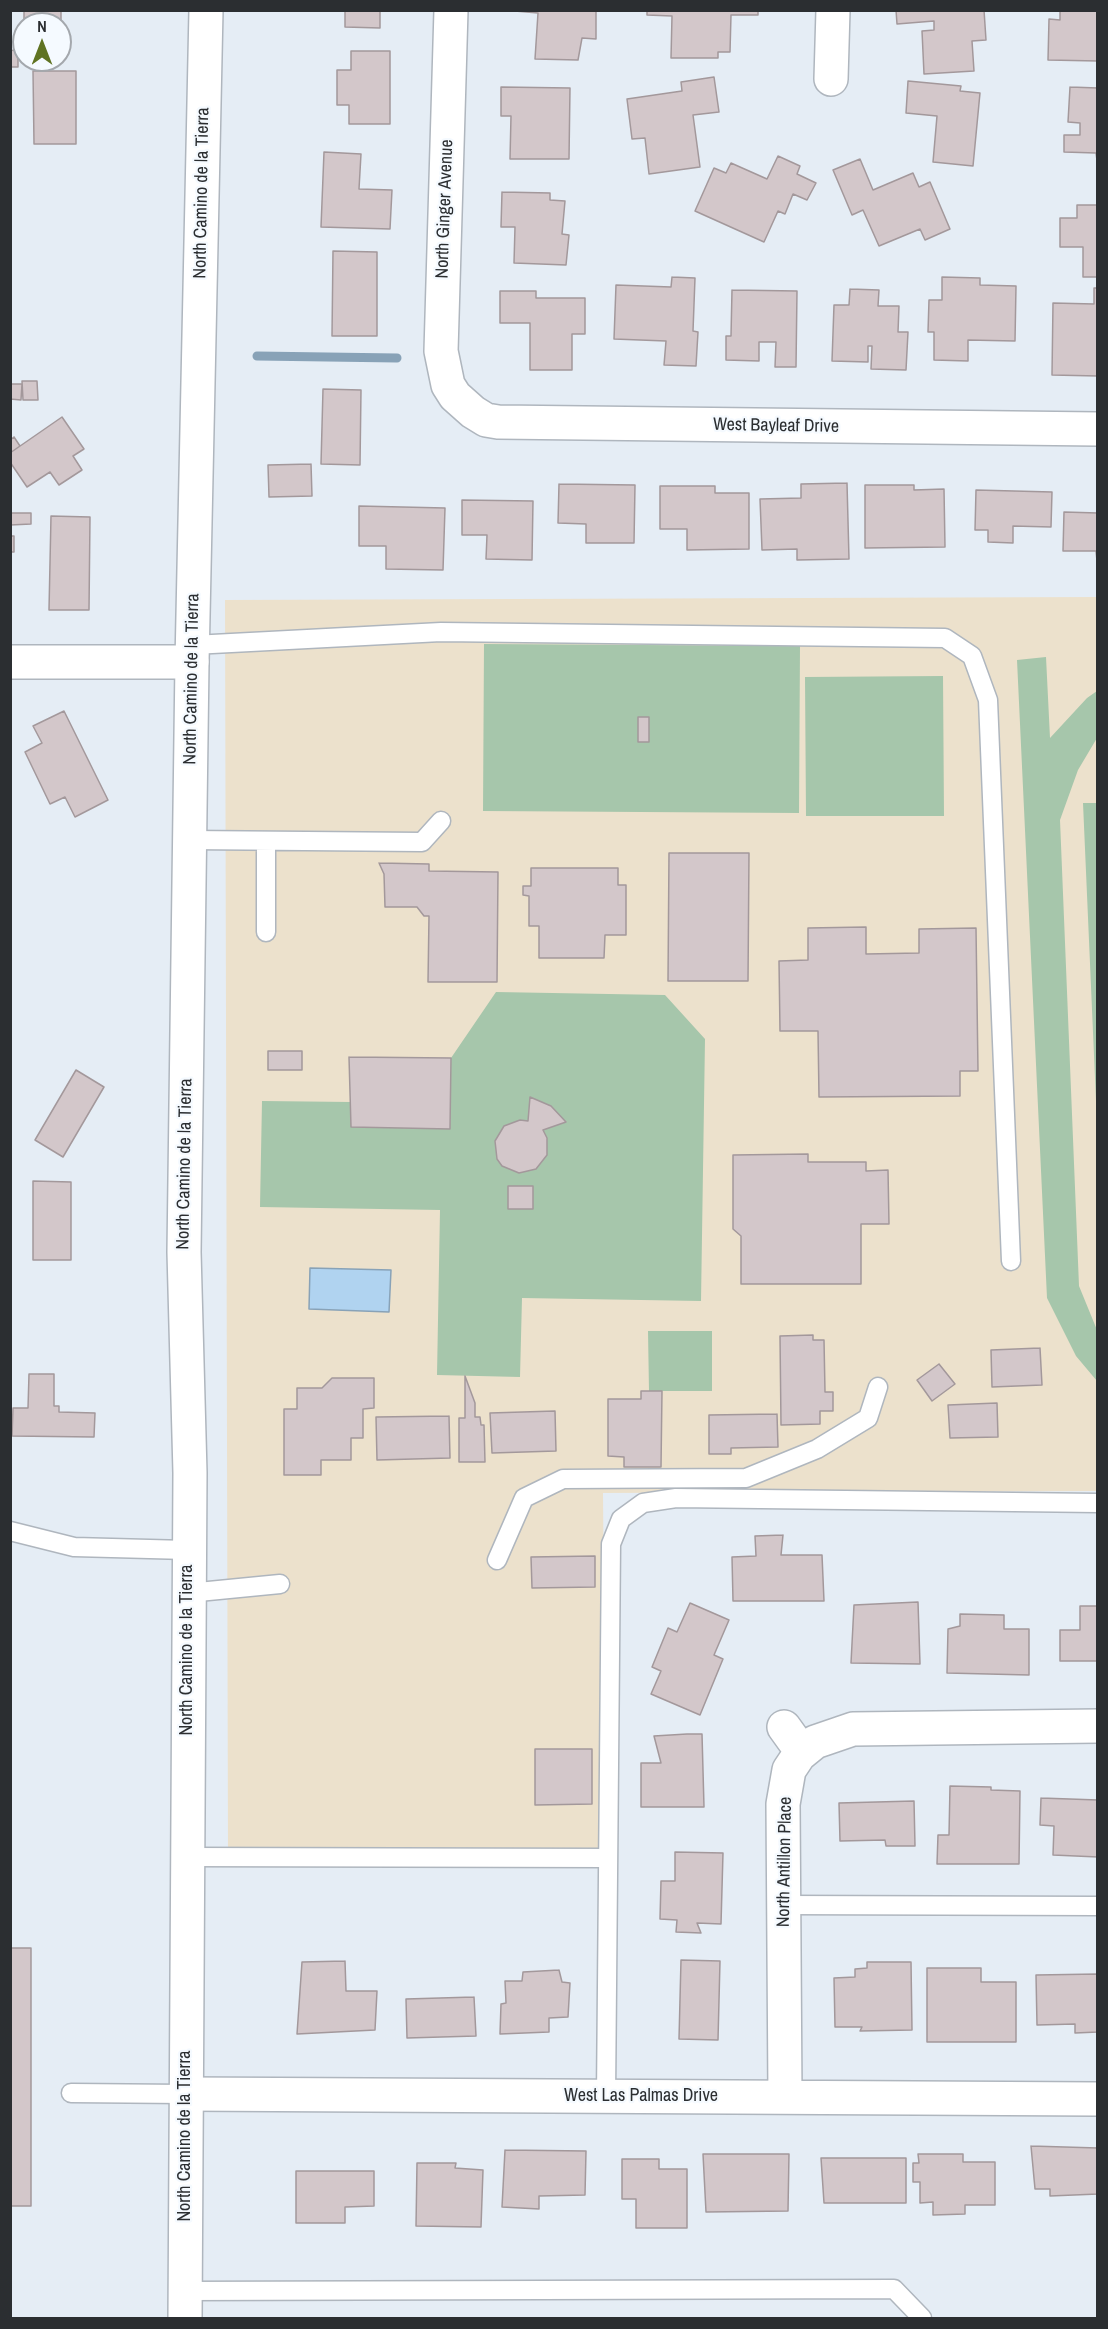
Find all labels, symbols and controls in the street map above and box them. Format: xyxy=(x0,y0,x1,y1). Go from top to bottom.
north arrow xyxy=(12,12,72,72)
text: N xyxy=(37,15,47,37)
street label: North Camino de la Tierra xyxy=(190,107,214,279)
street label: North Ginger Avenue xyxy=(432,139,458,279)
street label: West Bayleaf Drive xyxy=(713,414,839,438)
street label: North Camino de la Tierra xyxy=(180,593,204,765)
street label: North Camino de la Tierra xyxy=(173,1078,197,1250)
street label: North Camino de la Tierra xyxy=(176,1564,198,1736)
street label: North Antillon Place xyxy=(773,1797,797,1927)
street label: North Camino de la Tierra xyxy=(174,2050,196,2222)
street label: West Las Palmas Drive xyxy=(564,2085,718,2107)

